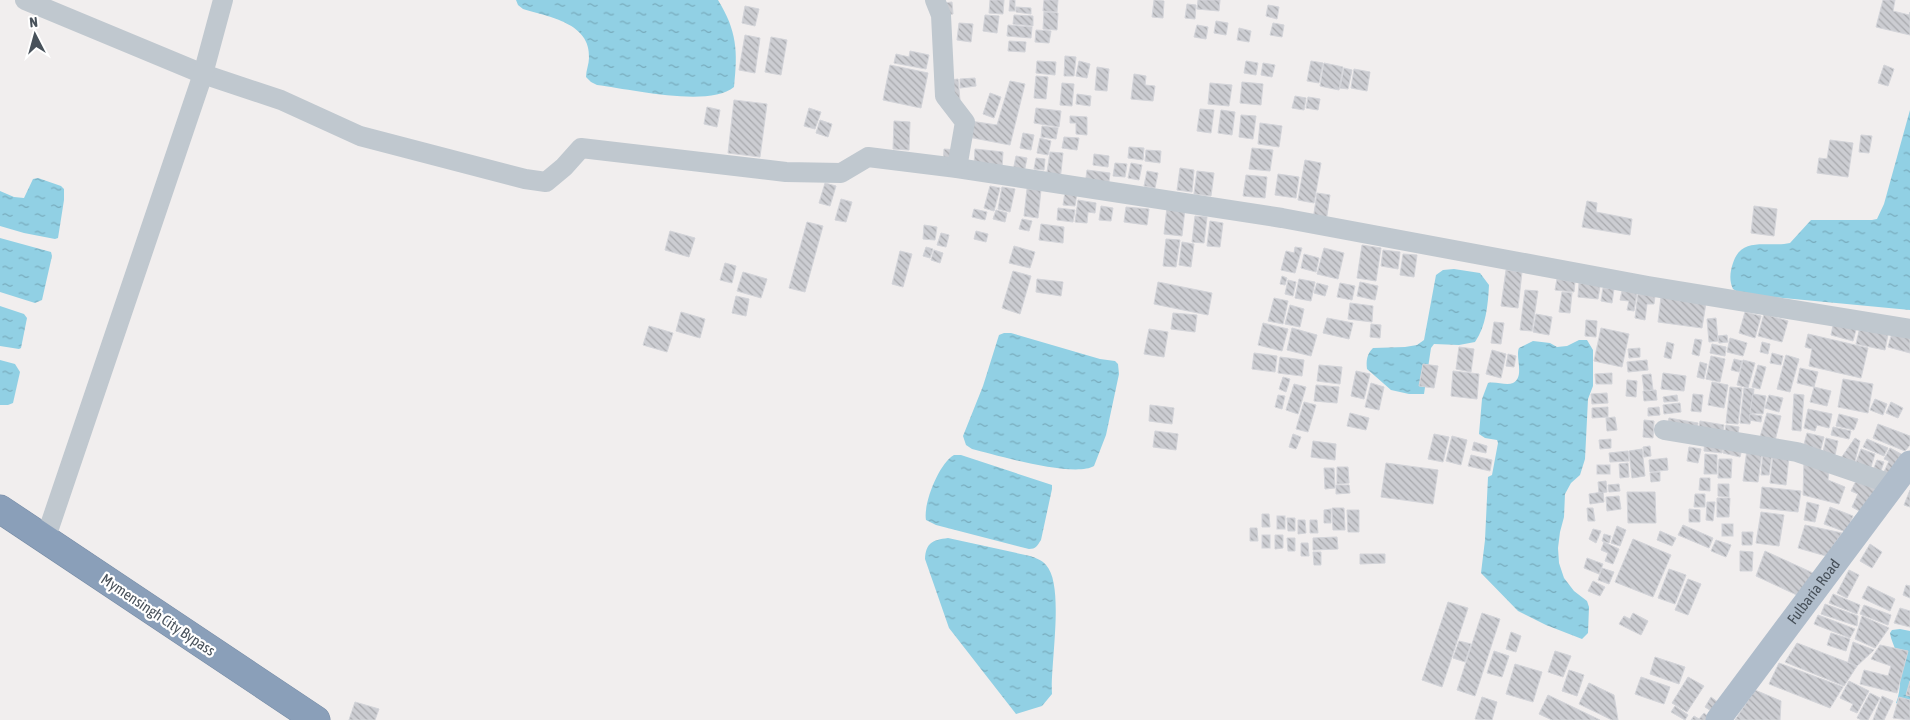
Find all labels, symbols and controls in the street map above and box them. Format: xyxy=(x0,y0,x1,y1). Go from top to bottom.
north arrow xyxy=(10,10,60,60)
text: N xyxy=(29,14,39,30)
street label: Fulbaria Road xyxy=(1784,556,1843,627)
street label: Mymensingh City Bypass xyxy=(98,570,218,659)

